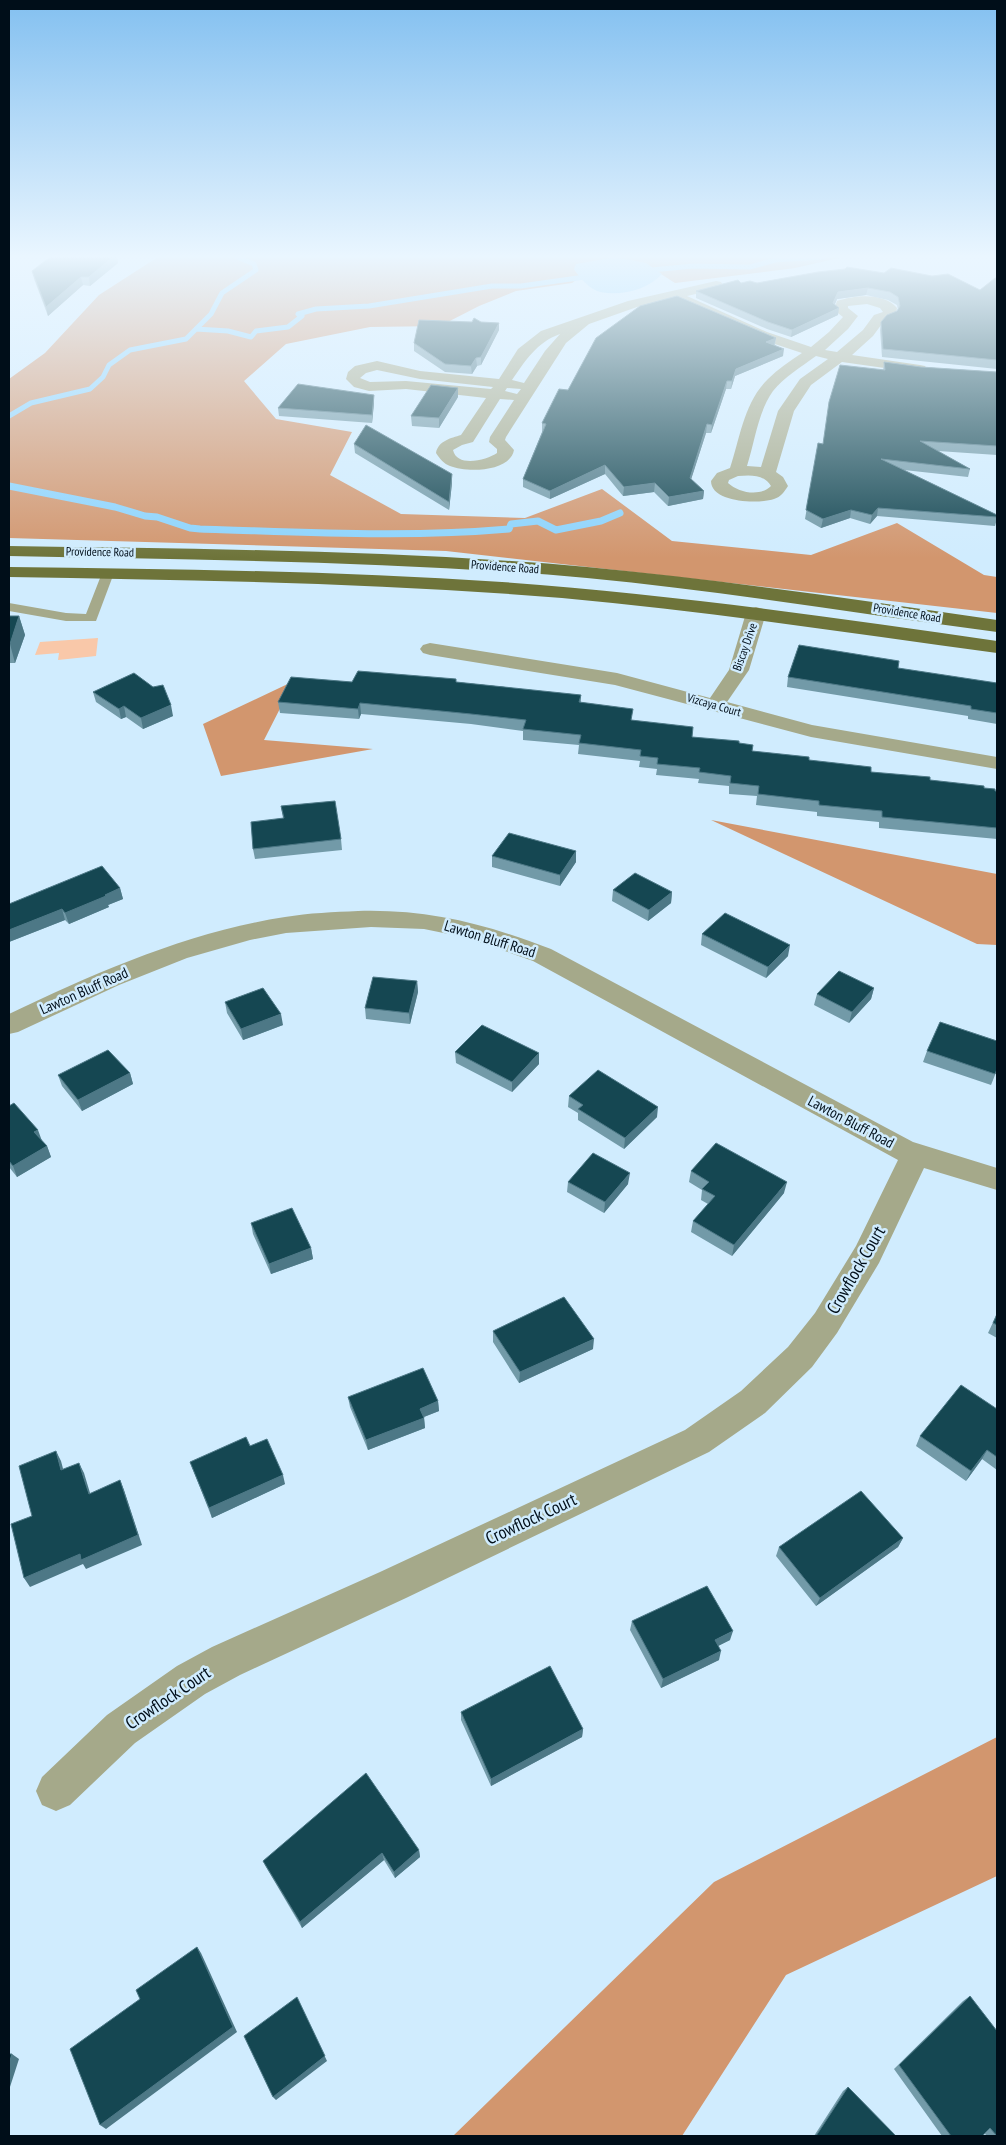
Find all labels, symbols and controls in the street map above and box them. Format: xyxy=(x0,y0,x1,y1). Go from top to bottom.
street label: Providence Road xyxy=(66,543,134,560)
street label: Providence Road xyxy=(471,557,540,576)
street label: Providence Road xyxy=(872,600,942,625)
street label: Biscay Drive xyxy=(729,621,760,673)
street label: Vizcaya Court xyxy=(684,689,744,720)
street label: Lawton Bluff Road xyxy=(442,916,538,961)
street label: Lawton Bluff Road xyxy=(37,963,131,1018)
street label: Lawton Bluff Road xyxy=(805,1091,897,1152)
street label: Crowflock Court xyxy=(821,1222,890,1318)
street label: Crowflock Court xyxy=(482,1487,580,1550)
street label: Crowflock Court xyxy=(121,1661,215,1734)

